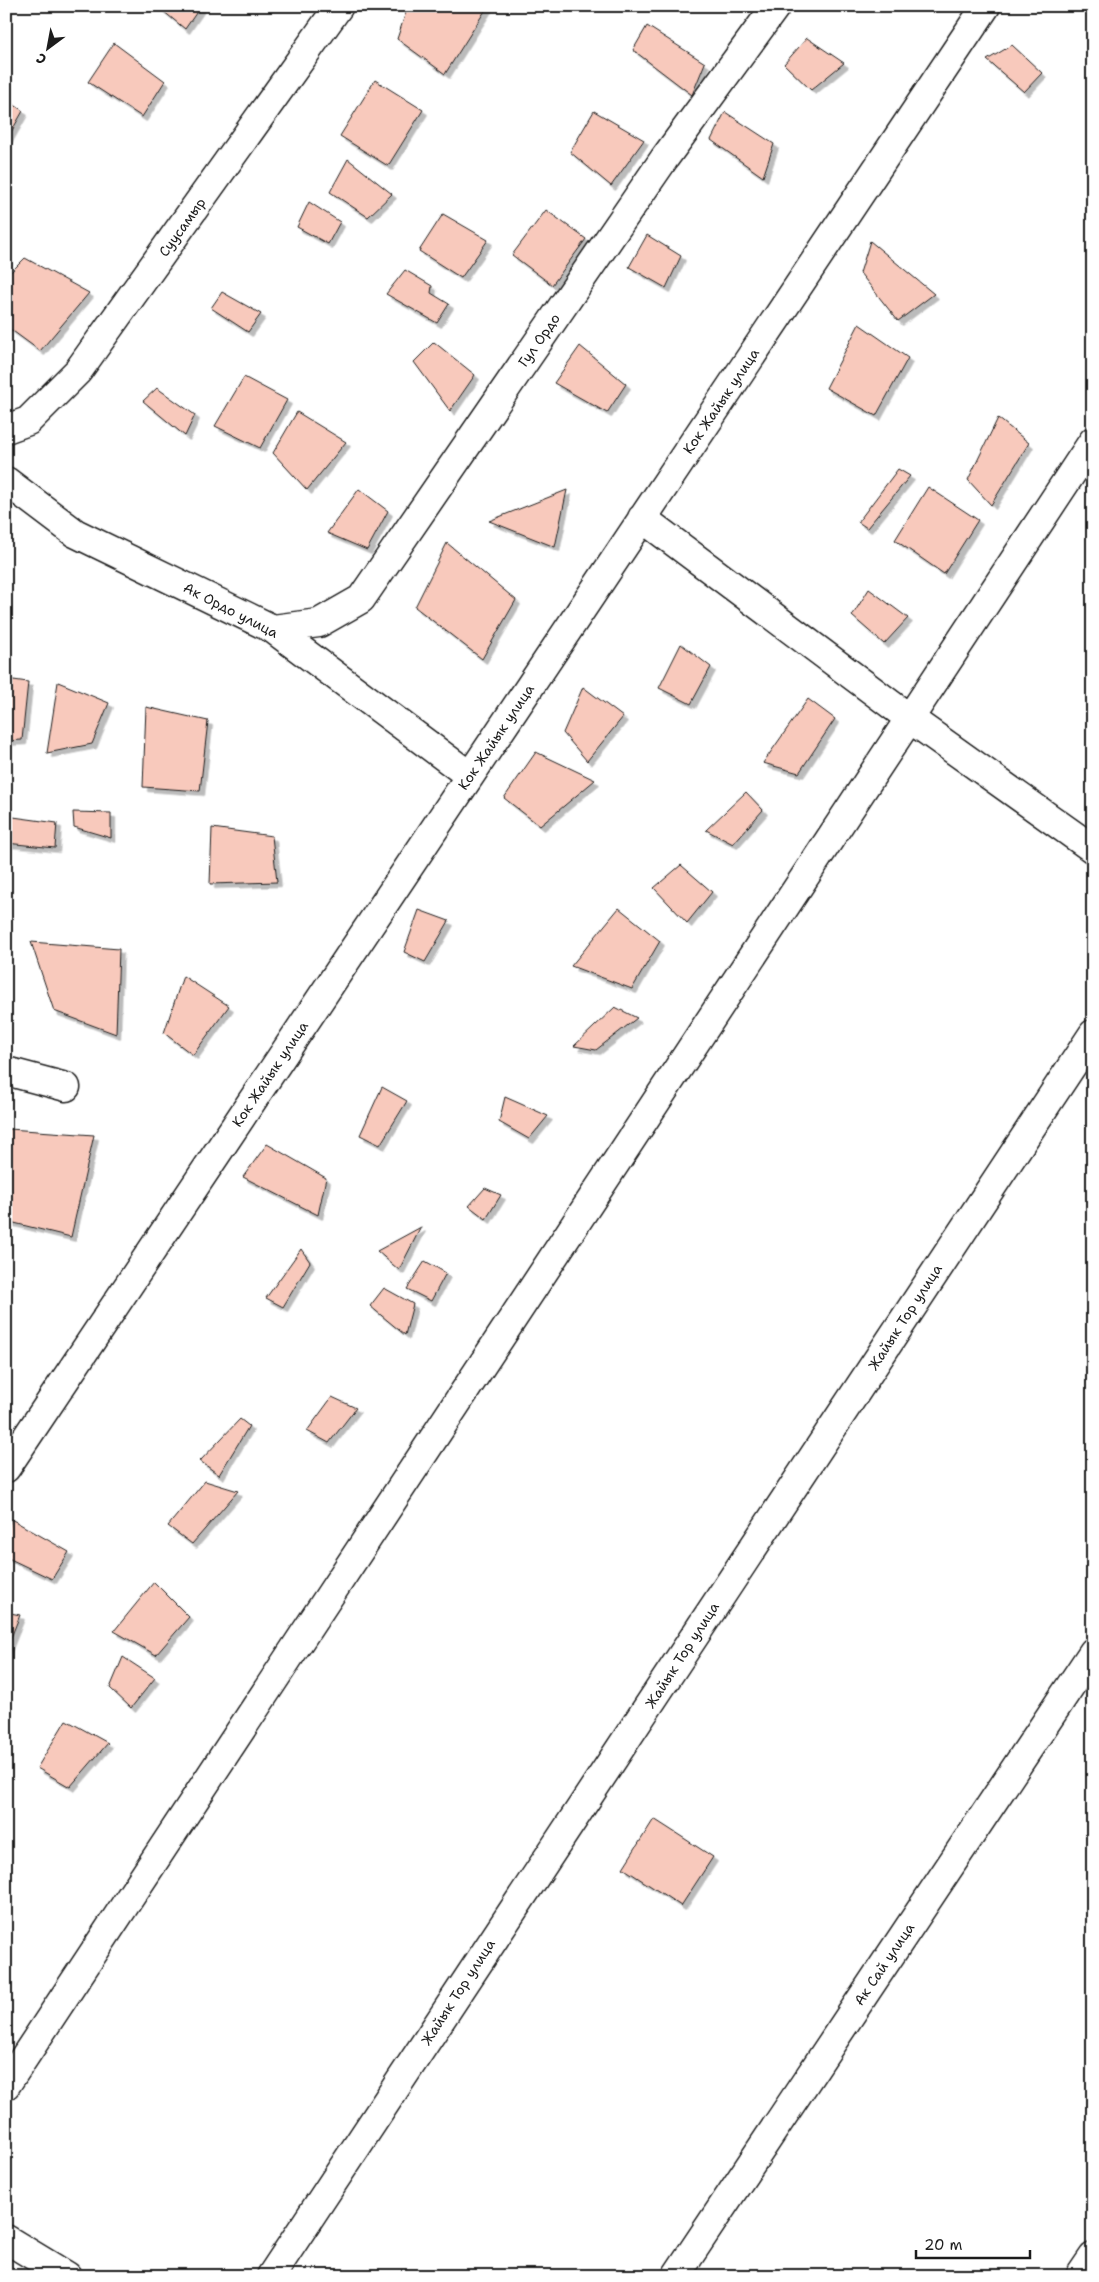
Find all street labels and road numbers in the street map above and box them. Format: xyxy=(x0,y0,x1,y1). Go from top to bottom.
street label: Суусамыр xyxy=(155,194,210,260)
street label: Гул Ордо xyxy=(514,310,564,370)
street label: Кок Жайык улица xyxy=(679,345,763,457)
street label: Ак Ордо улица xyxy=(181,578,282,642)
street label: Кок Жайык улица xyxy=(454,681,538,793)
street label: Кок Жайык улица xyxy=(228,1018,312,1130)
street label: Жайык Тор улица xyxy=(864,1260,946,1373)
street label: Жайык Тор улица xyxy=(641,1598,723,1711)
street label: Ак Сай улица xyxy=(850,1919,918,2009)
street label: Жайык Тор улица xyxy=(417,1935,499,2048)

